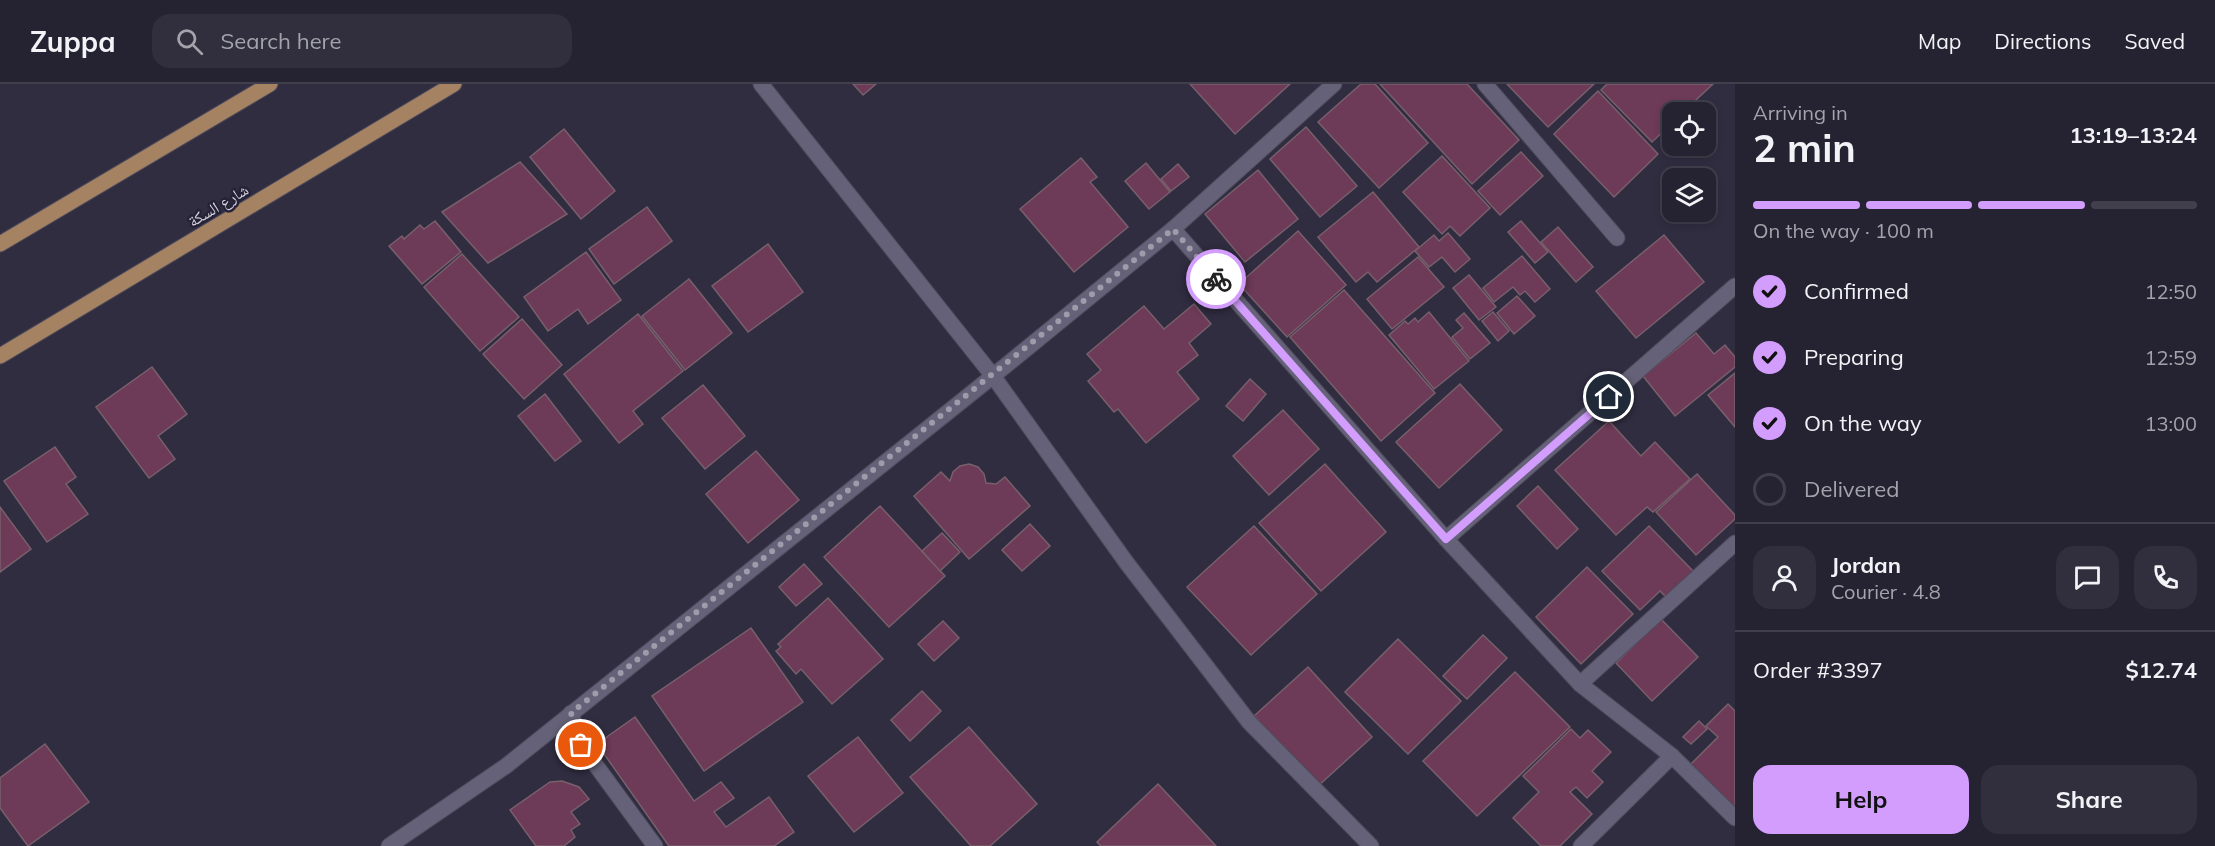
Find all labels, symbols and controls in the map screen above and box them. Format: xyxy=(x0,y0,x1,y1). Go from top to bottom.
search box xyxy=(152,14,572,68)
text: Zuppa xyxy=(30,24,116,59)
icon: search xyxy=(173,25,206,58)
text: Search here xyxy=(221,27,341,55)
text: Map xyxy=(1918,28,1961,54)
text: Directions xyxy=(1994,28,2091,54)
text: Saved xyxy=(2124,28,2185,54)
text: Arriving in xyxy=(1753,100,1848,125)
map controls xyxy=(1662,102,1716,222)
button: locate xyxy=(1662,102,1716,156)
text: 13:19–13:24 xyxy=(2069,121,2197,149)
text: 2 min xyxy=(1753,123,1856,172)
button: layers xyxy=(1662,168,1716,222)
street label: شارع السكة xyxy=(184,179,252,232)
text: On the way · 100 m xyxy=(1753,218,1934,243)
courier xyxy=(1186,249,1246,309)
icon: bike xyxy=(1200,263,1233,296)
icon: check xyxy=(1753,275,1786,308)
text: Confirmed xyxy=(1804,277,1909,305)
text: 12:50 xyxy=(2144,279,2197,304)
icon: check xyxy=(1753,341,1786,374)
text: Preparing xyxy=(1804,343,1904,371)
text: 12:59 xyxy=(2144,345,2197,370)
pin xyxy=(1583,371,1634,422)
icon: home xyxy=(1592,380,1625,413)
icon: check xyxy=(1753,407,1786,440)
text: On the way xyxy=(1804,409,1922,437)
text: 13:00 xyxy=(2144,411,2197,436)
text: Delivered xyxy=(1804,475,1899,503)
button: person xyxy=(1753,546,1816,609)
button: chat xyxy=(2056,546,2119,609)
button: phone xyxy=(2134,546,2197,609)
text: Jordan xyxy=(1831,551,1901,579)
text: Courier · 4.8 xyxy=(1831,579,1941,604)
text: Order #3397 xyxy=(1753,656,1883,684)
text: $12.74 xyxy=(2126,656,2197,684)
pin xyxy=(555,719,606,770)
icon: bag xyxy=(564,728,597,761)
button: Help xyxy=(1753,765,1969,834)
button: Share xyxy=(1981,765,2197,834)

